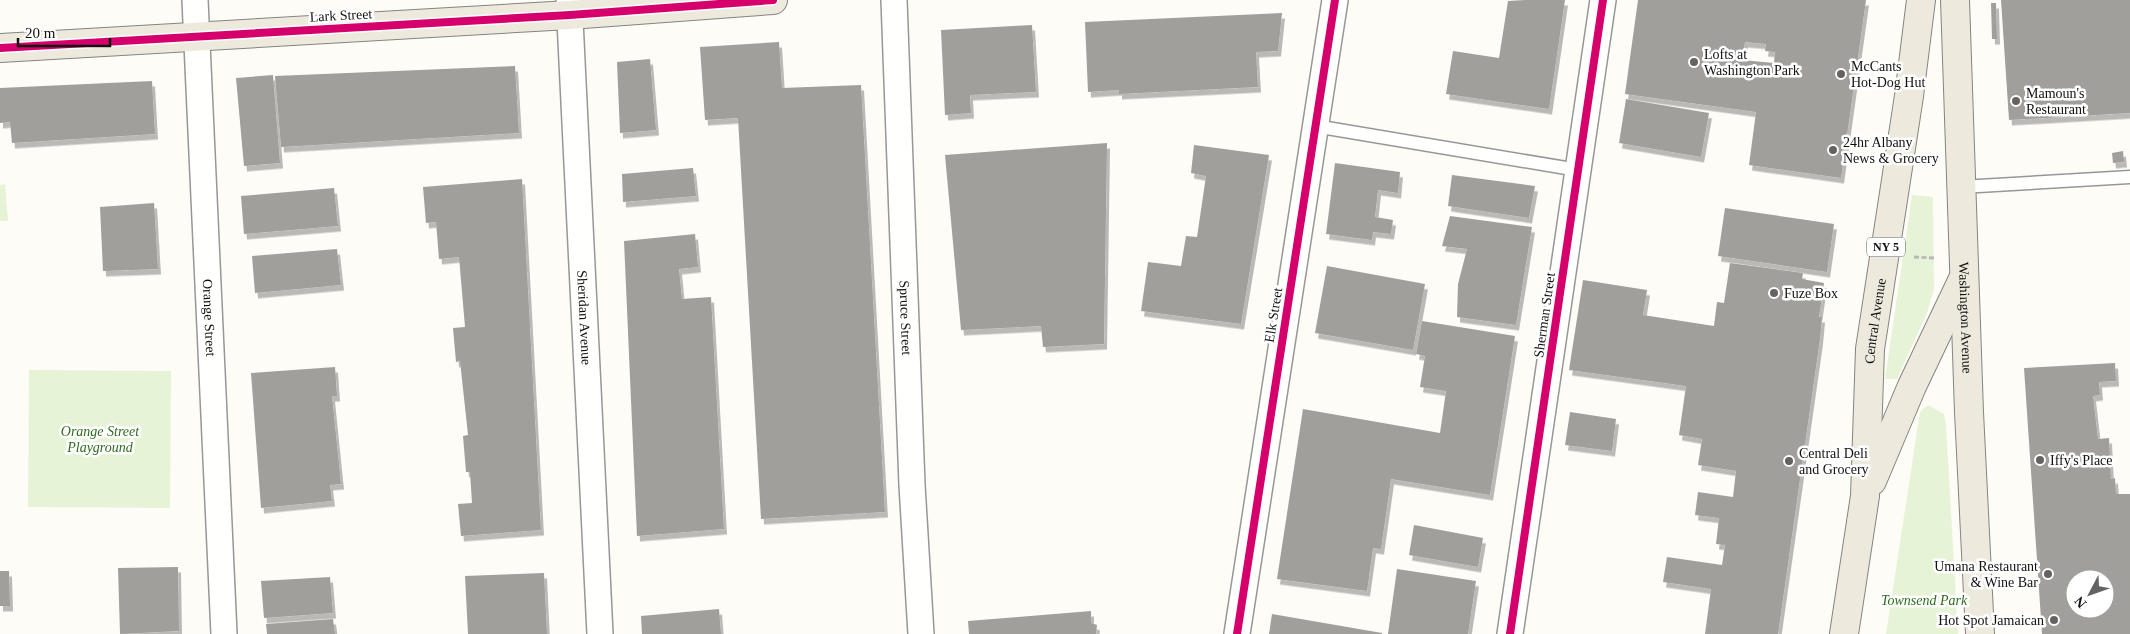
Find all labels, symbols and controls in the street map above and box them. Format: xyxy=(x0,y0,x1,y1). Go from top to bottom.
street label: Lark Street xyxy=(309,6,373,25)
scale bar xyxy=(18,15,110,47)
text: 20 m xyxy=(25,25,56,41)
place label: Lofts at Washington Park xyxy=(1704,47,1800,78)
marker: Lofts at Washington Park xyxy=(1688,56,1700,68)
place label: McCants Hot-Dog Hut xyxy=(1851,59,1925,90)
marker: McCants Hot-Dog Hut xyxy=(1835,68,1847,80)
place label: Mamoun's Restaurant xyxy=(2026,86,2086,117)
marker: Mamoun's Restaurant xyxy=(2010,95,2022,107)
place label: 24hr Albany News & Grocery xyxy=(1843,135,1939,166)
marker: 24hr Albany News & Grocery xyxy=(1827,144,1839,156)
road number: NY 5 xyxy=(1867,238,1905,256)
street label: Washington Avenue xyxy=(1956,262,1975,374)
street label: Sheridan Avenue xyxy=(574,270,594,365)
street label: Sherman Street xyxy=(1531,271,1558,359)
street label: Central Avenue xyxy=(1862,277,1889,364)
street label: Orange Street xyxy=(200,279,218,357)
street label: Spruce Street xyxy=(896,280,914,356)
street label: Elk Street xyxy=(1262,286,1285,344)
place label: Fuze Box xyxy=(1784,286,1838,301)
marker: Fuze Box xyxy=(1768,287,1780,299)
park label: Orange Street Playground xyxy=(61,424,140,455)
place label: Central Deli and Grocery xyxy=(1799,446,1869,477)
place label: Iffy's Place xyxy=(2050,453,2113,468)
marker: Iffy's Place xyxy=(2034,454,2046,466)
marker: Central Deli and Grocery xyxy=(1783,455,1795,467)
place label: Umana Restaurant & Wine Bar xyxy=(1934,559,2038,590)
marker: Umana Restaurant & Wine Bar xyxy=(2042,568,2054,580)
north arrow xyxy=(2065,569,2115,619)
park label: Townsend Park xyxy=(1881,593,1968,608)
text: N xyxy=(2072,593,2090,611)
place label: Hot Spot Jamaican xyxy=(1938,613,2044,628)
marker: Hot Spot Jamaican xyxy=(2048,614,2060,626)

